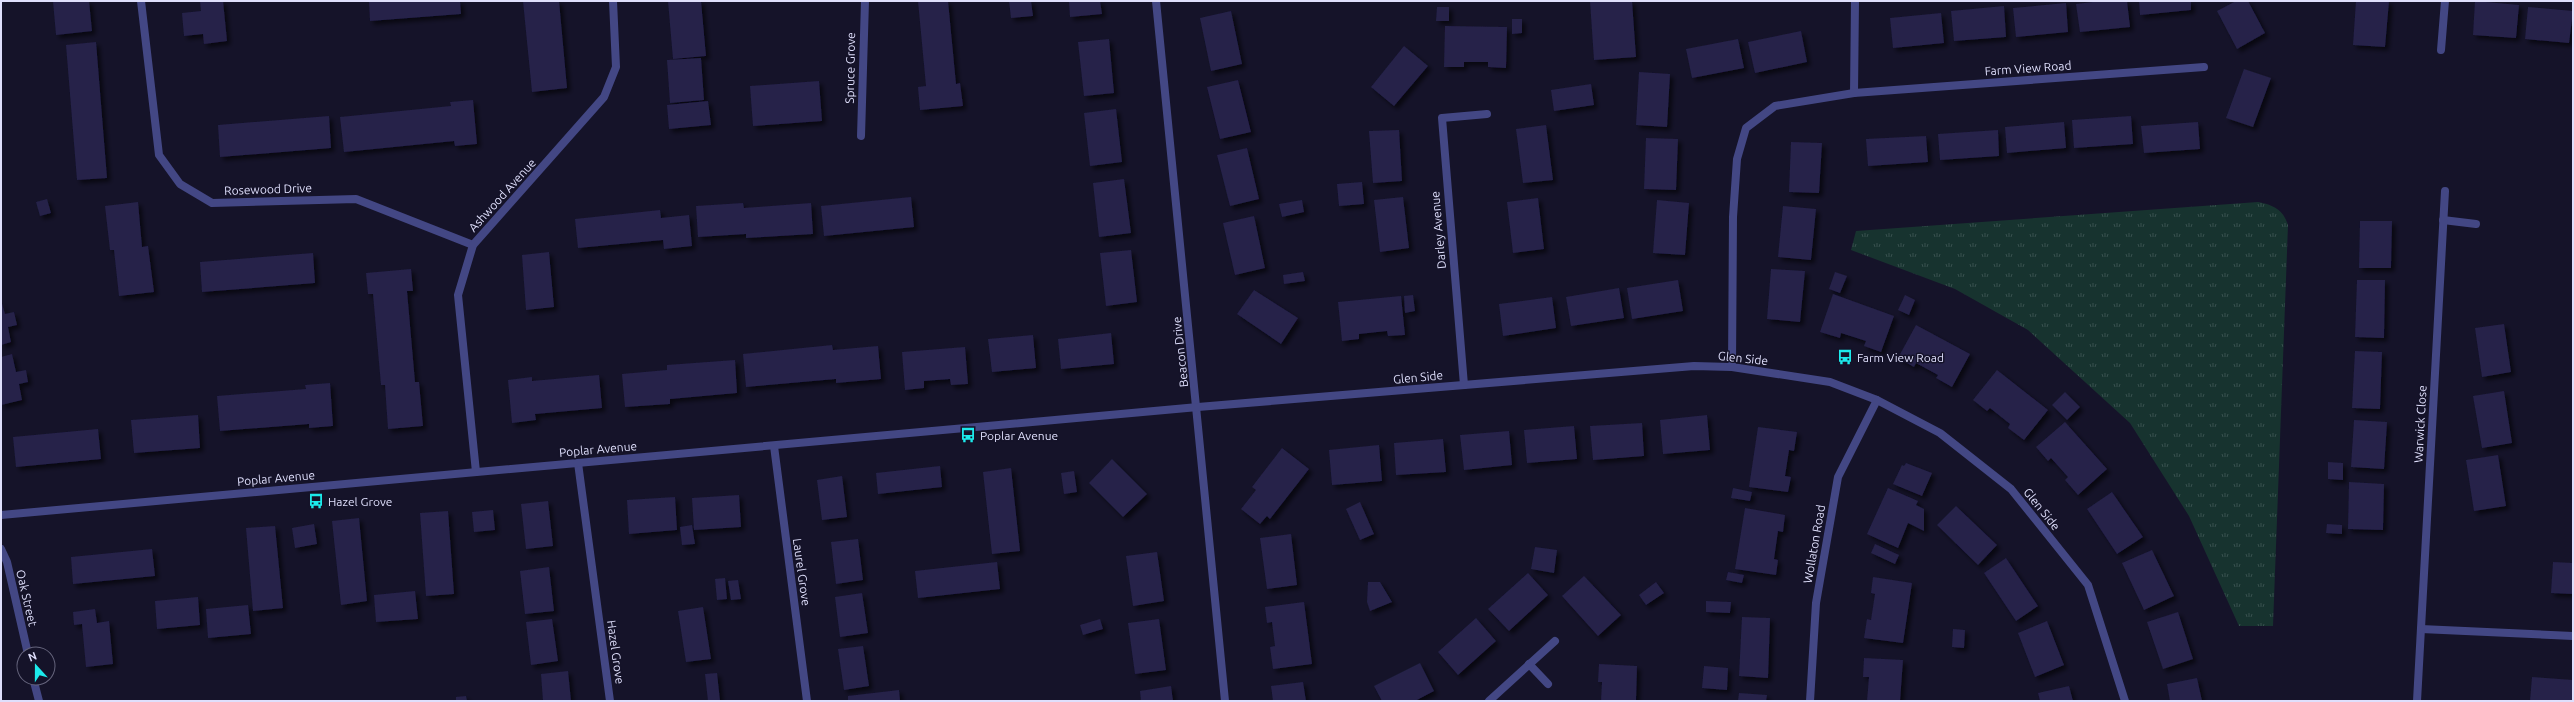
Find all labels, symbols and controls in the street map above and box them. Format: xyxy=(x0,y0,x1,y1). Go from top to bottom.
street label: Spruce Grove xyxy=(843,32,857,104)
street label: Farm View Road xyxy=(1984,58,2072,78)
street label: Ashwood Avenue xyxy=(466,156,538,234)
street label: Rosewood Drive xyxy=(224,181,312,197)
street label: Darley Avenue xyxy=(1428,191,1448,269)
street label: Beacon Drive xyxy=(1170,316,1190,388)
bus stop icon: Farm View Road xyxy=(1836,348,1854,366)
street label: Glen Side xyxy=(1717,349,1769,367)
place label: Farm View Road xyxy=(1857,351,1944,364)
street label: Glen Side xyxy=(1392,368,1444,386)
street label: Warwick Close xyxy=(2411,385,2429,463)
bus stop icon: Poplar Avenue xyxy=(959,426,977,444)
place label: Poplar Avenue xyxy=(980,429,1058,442)
street label: Poplar Avenue xyxy=(559,439,637,459)
street label: Poplar Avenue xyxy=(237,468,315,488)
street label: Glen Side xyxy=(2021,485,2063,533)
bus stop icon: Hazel Grove xyxy=(307,492,325,510)
place label: Hazel Grove xyxy=(328,495,392,508)
street label: Wollaton Road xyxy=(1801,504,1827,584)
street label: Laurel Grove xyxy=(791,537,813,607)
street label: Oak Street xyxy=(14,568,40,628)
street label: Hazel Grove xyxy=(605,619,627,685)
north arrow xyxy=(16,646,56,686)
text: N xyxy=(26,650,38,664)

